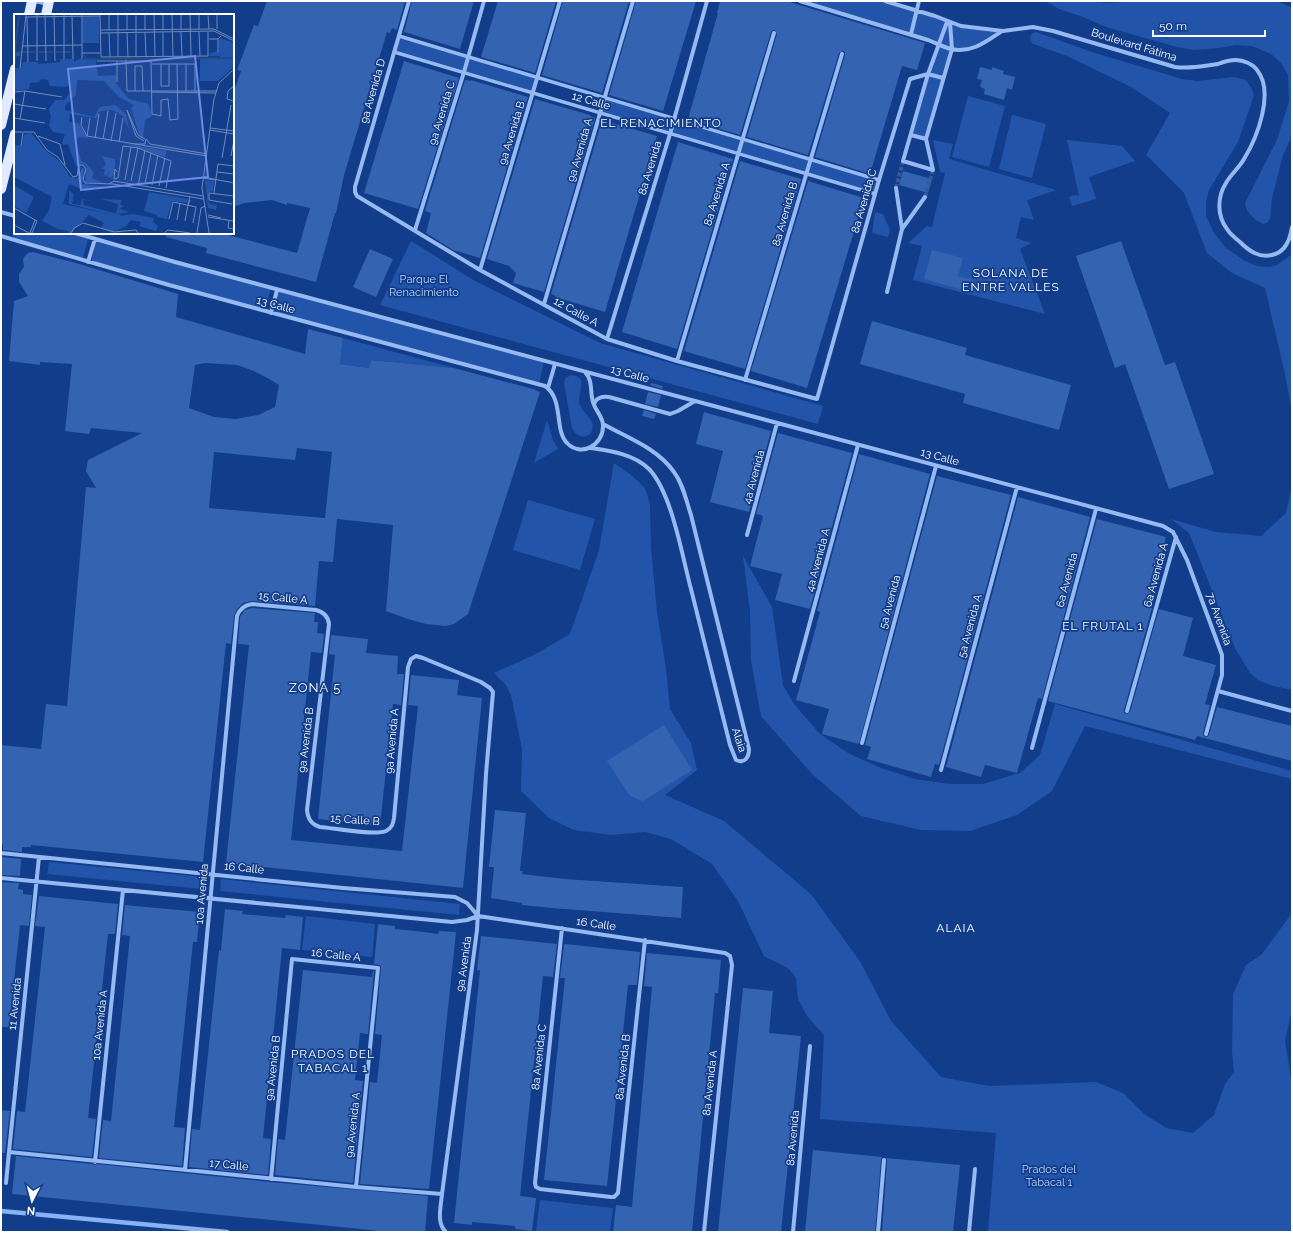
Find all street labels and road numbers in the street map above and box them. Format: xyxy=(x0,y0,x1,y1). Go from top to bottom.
street label: Boulevard Fátima xyxy=(1090,26,1178,64)
street label: 9a Avenida D xyxy=(358,57,388,125)
street label: 9a Avenida C xyxy=(426,79,458,147)
street label: 12 Calle xyxy=(570,89,612,113)
street label: 9a Avenida B xyxy=(496,100,528,166)
street label: 9a Avenida A xyxy=(565,116,595,183)
street label: 8a Avenida xyxy=(636,139,664,197)
street label: 8a Avenida A xyxy=(701,160,733,227)
street label: 8a Avenida C xyxy=(849,167,879,235)
street label: 8a Avenida B xyxy=(770,181,800,247)
street label: 13 Calle xyxy=(255,294,297,317)
street label: 12 Calle A xyxy=(551,294,601,330)
street label: 13 Calle xyxy=(609,363,651,386)
street label: 13 Calle xyxy=(919,446,961,469)
street label: 4a Avenida xyxy=(741,449,767,505)
street label: 4a Avenida A xyxy=(803,526,833,593)
street label: 6a Avenida A xyxy=(1141,541,1171,608)
street label: 6a Avenida xyxy=(1053,551,1081,609)
street label: 5a Avenida xyxy=(877,574,903,630)
street label: 15 Calle A xyxy=(258,589,309,607)
street label: 7a Avenida xyxy=(1203,591,1235,647)
street label: 5a Avenida A xyxy=(955,592,985,659)
street label: 9a Avenida B xyxy=(296,707,316,773)
street label: 9a Avenida A xyxy=(383,707,401,774)
street label: Alaia xyxy=(729,726,749,754)
street label: 15 Calle B xyxy=(330,812,380,828)
street label: 16 Calle xyxy=(223,859,265,877)
street label: 10a Avenida xyxy=(193,863,211,925)
street label: 16 Calle xyxy=(575,915,617,933)
street label: 9a Avenida xyxy=(454,935,474,993)
street label: 16 Calle A xyxy=(310,946,362,964)
street label: 11 Avenida xyxy=(6,977,24,1031)
street label: 10a Avenida A xyxy=(90,989,110,1061)
street label: 8a Avenida C xyxy=(529,1023,549,1091)
street label: 8a Avenida B xyxy=(613,1034,633,1100)
street label: 9a Avenida B xyxy=(263,1035,283,1101)
street label: 8a Avenida A xyxy=(700,1049,720,1116)
street label: 9a Avenida A xyxy=(343,1091,363,1158)
street label: 8a Avenida xyxy=(784,1110,802,1166)
street label: 17 Calle xyxy=(209,1156,250,1174)

